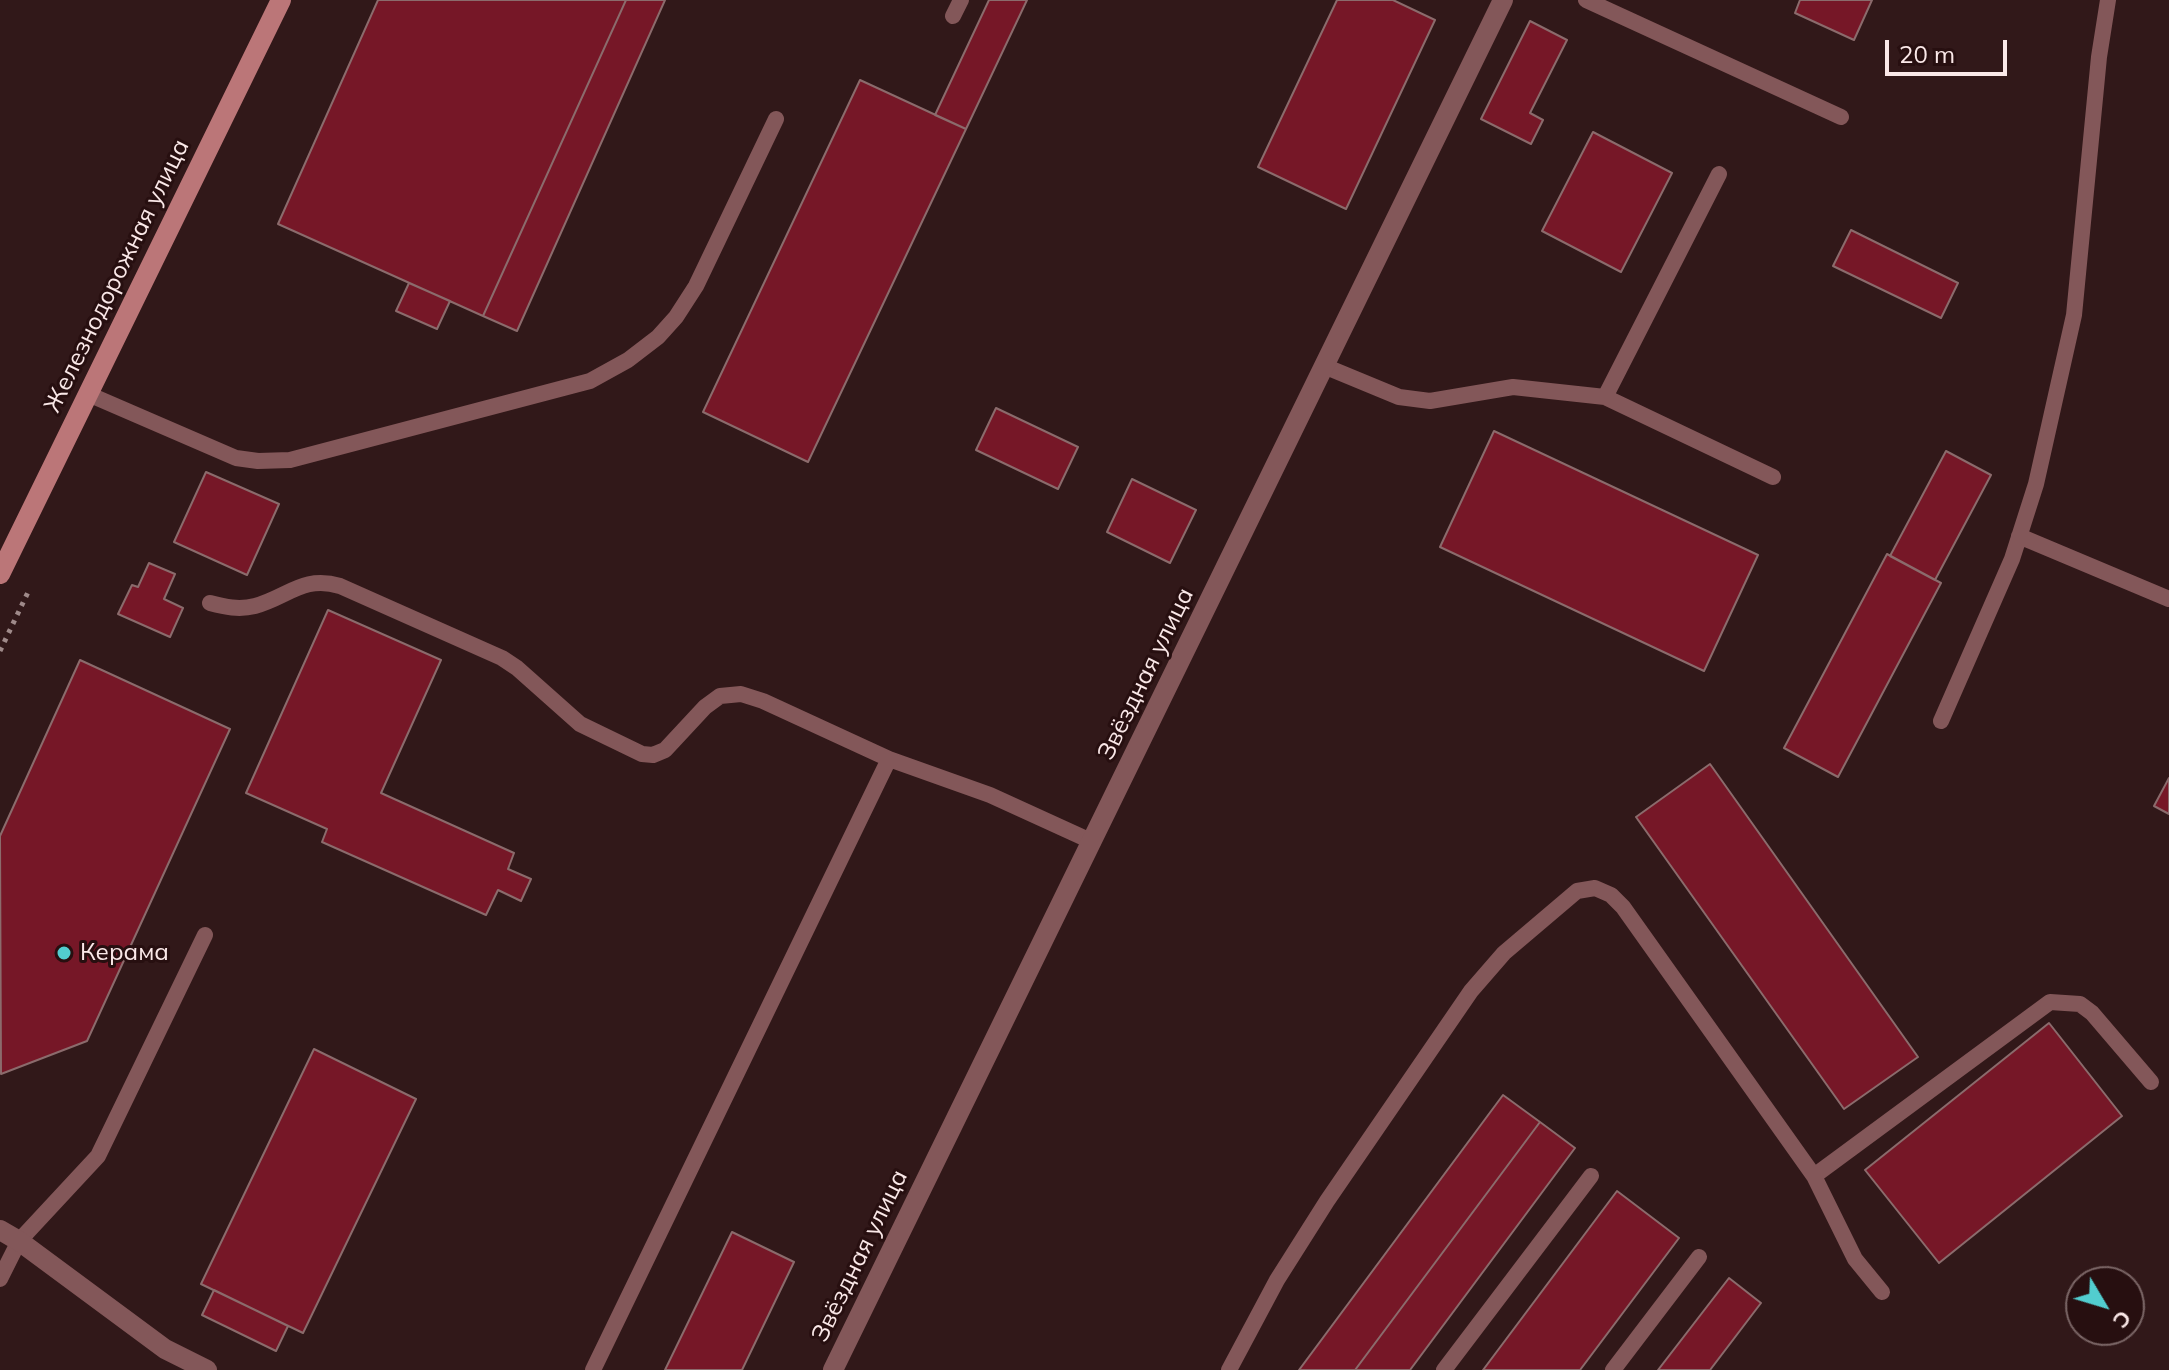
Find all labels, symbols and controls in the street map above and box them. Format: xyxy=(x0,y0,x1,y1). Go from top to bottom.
scale bar xyxy=(1889,24,2011,74)
text: 20 m xyxy=(1899,39,1955,69)
street label: Железнодорожная улица xyxy=(38,135,196,417)
street label: Звёздная улица xyxy=(1092,583,1200,765)
place label: Керама xyxy=(80,939,169,967)
marker: Керама xyxy=(55,944,73,962)
street label: Звёздная улица xyxy=(806,1165,914,1347)
north arrow xyxy=(2065,1266,2145,1346)
text: С xyxy=(2107,1305,2138,1334)

